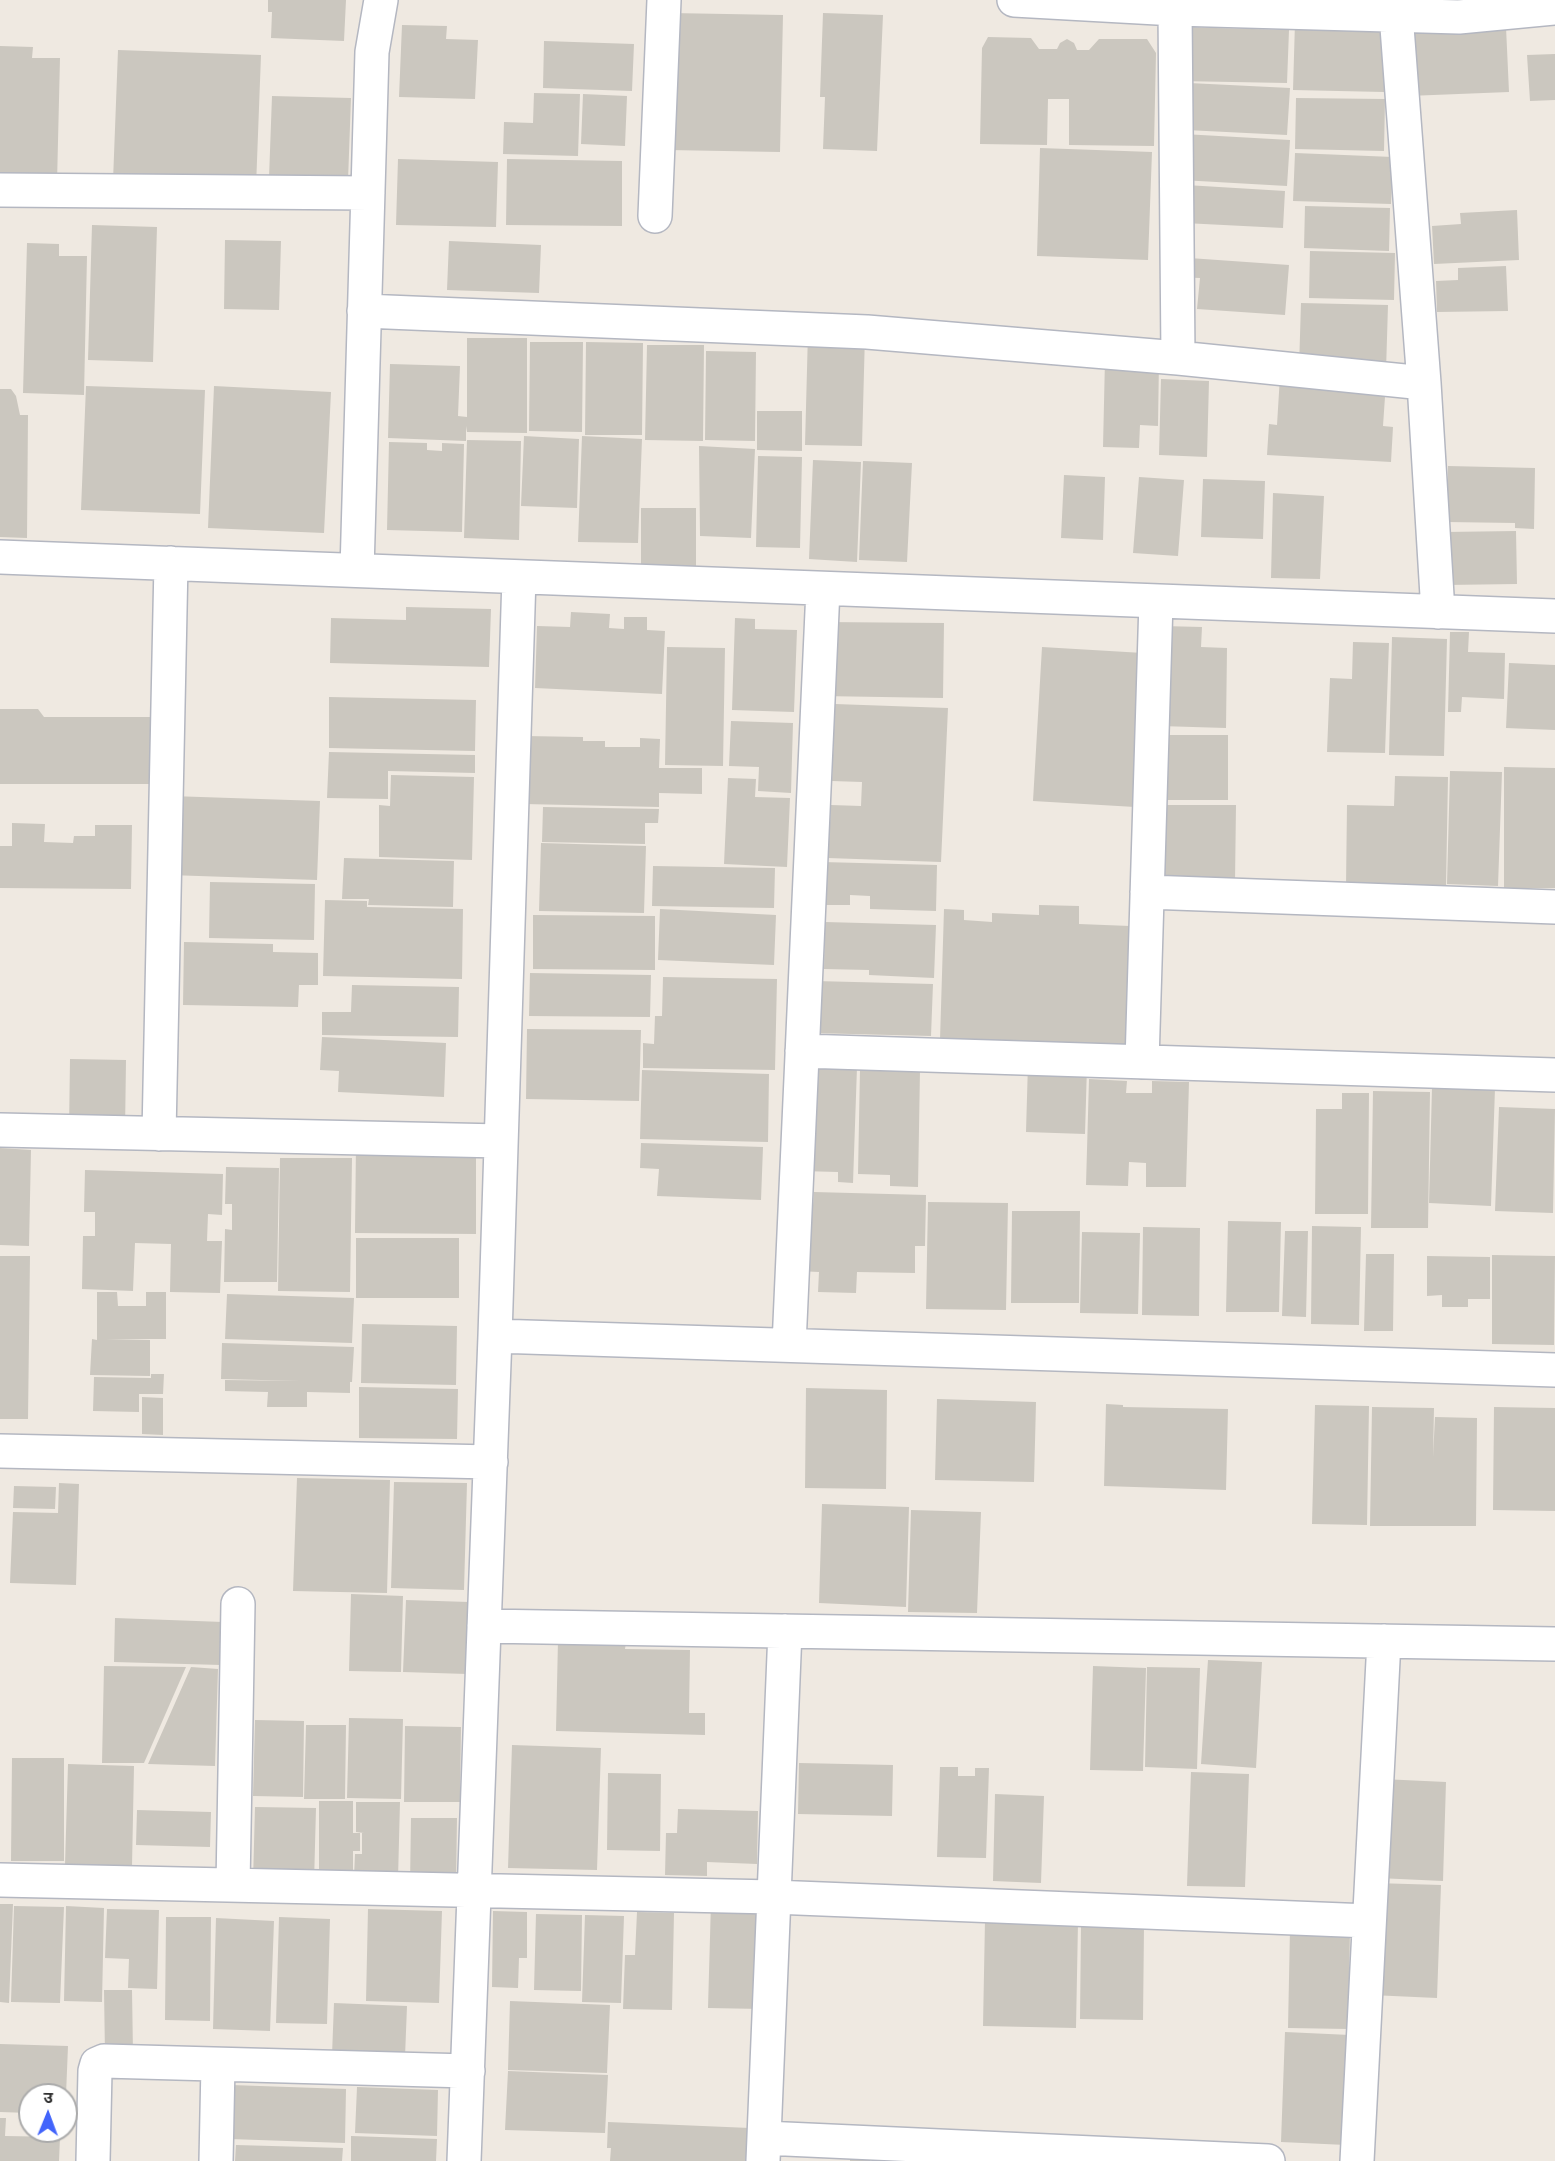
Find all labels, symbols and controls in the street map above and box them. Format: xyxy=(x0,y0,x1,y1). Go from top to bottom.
north arrow xyxy=(18,2083,78,2143)
text: उ xyxy=(43,2088,53,2106)

